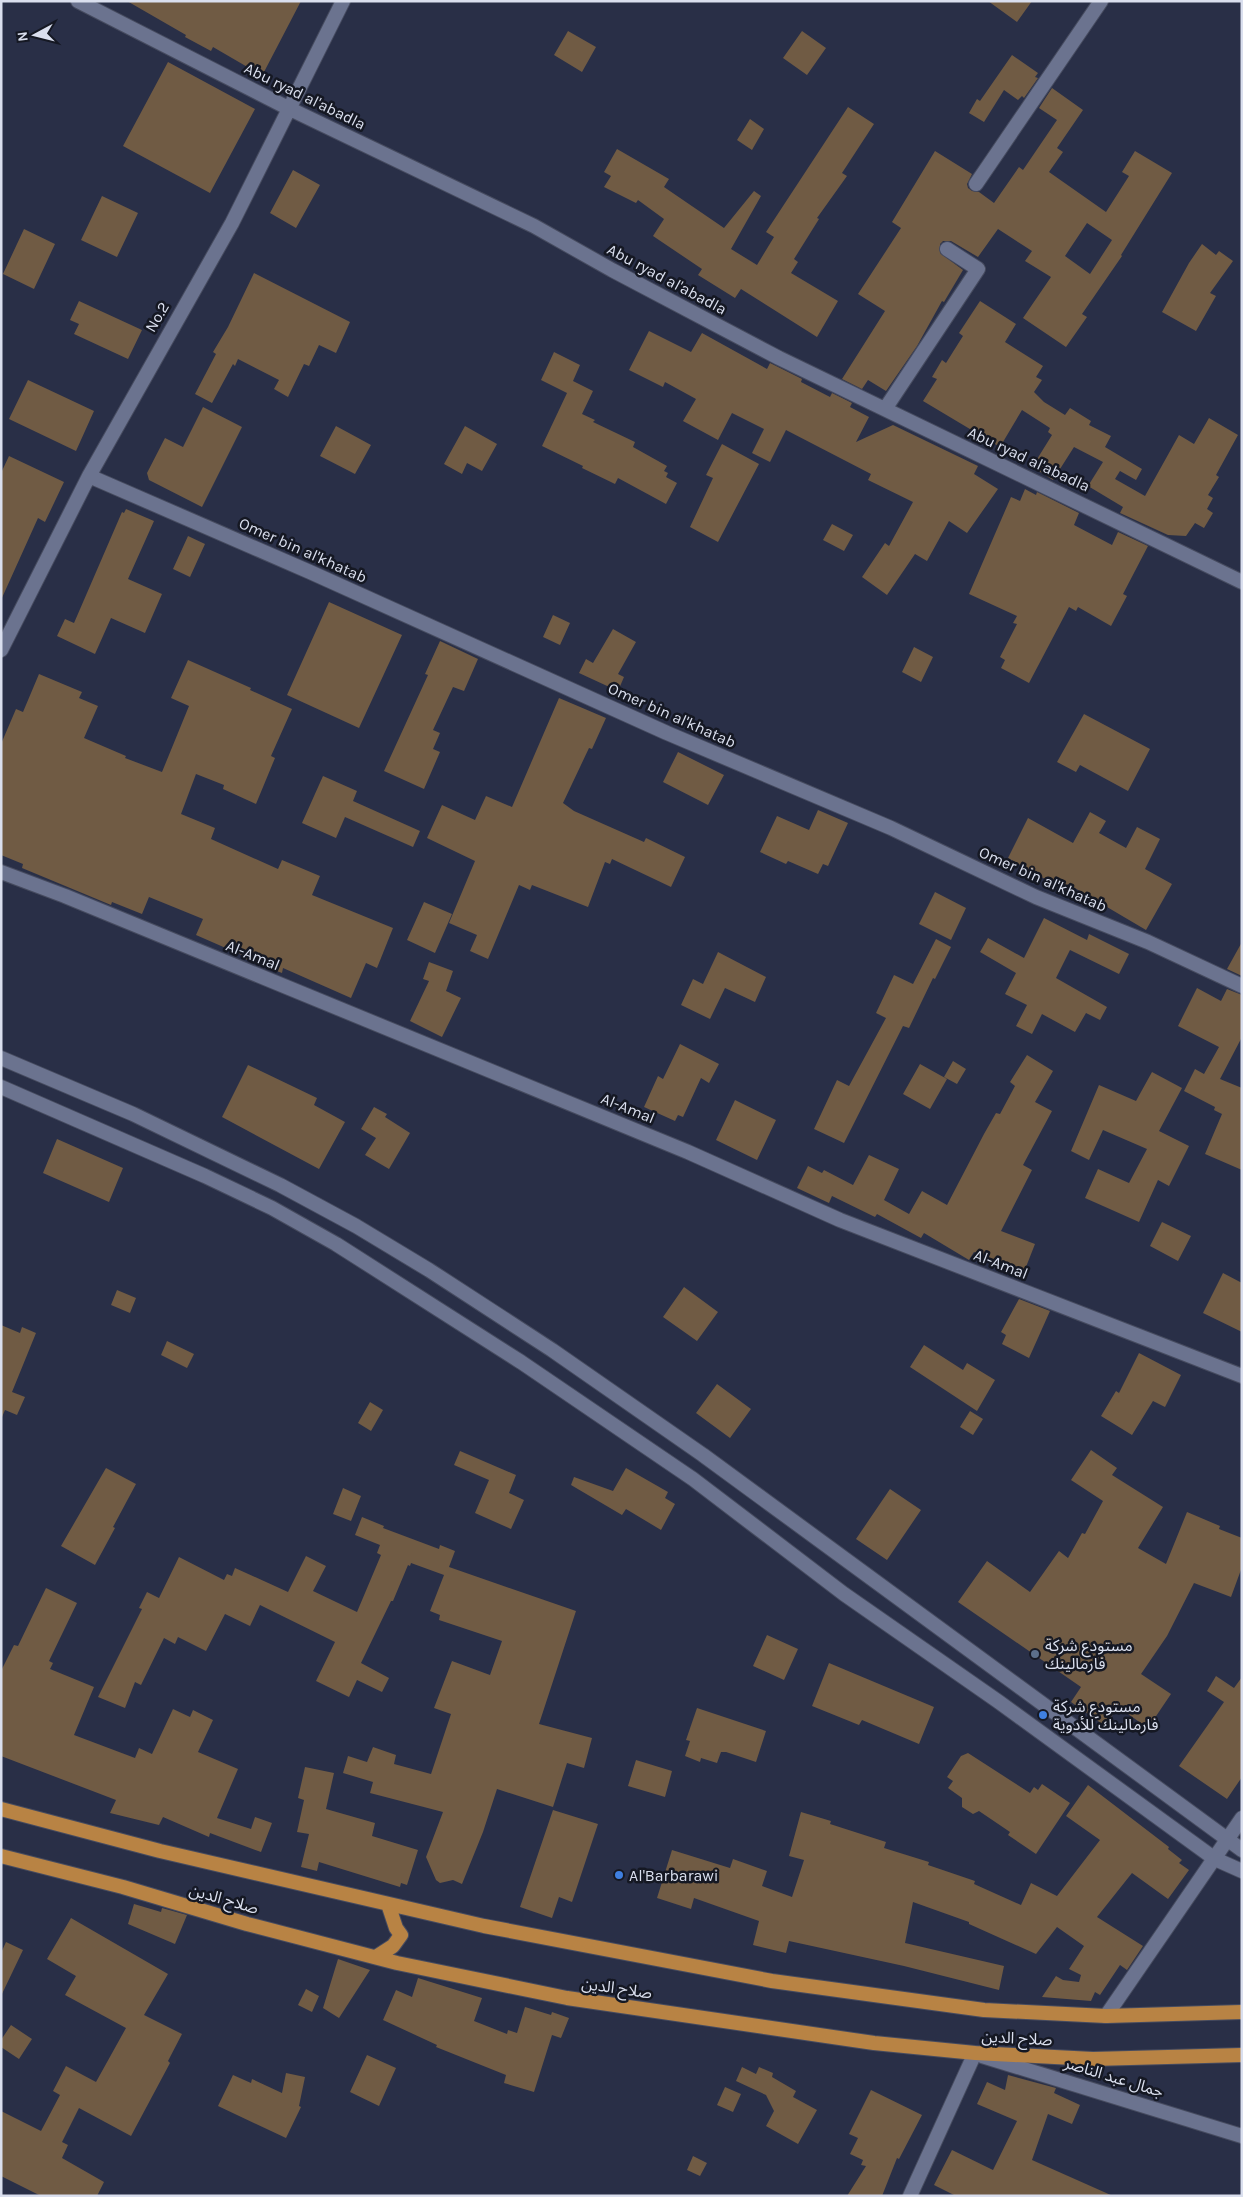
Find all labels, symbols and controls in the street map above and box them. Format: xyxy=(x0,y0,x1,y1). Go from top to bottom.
north arrow xyxy=(10,10,60,60)
text: N xyxy=(14,31,32,43)
street label: Abu ryad al'abadla xyxy=(241,58,369,134)
street label: Abu ryad al'abadla xyxy=(604,239,730,319)
street label: No.2 xyxy=(141,298,173,336)
street label: Abu ryad al'abadla xyxy=(965,422,1093,496)
street label: Omer bin al'khatab xyxy=(236,513,370,587)
street label: Omer bin al'khatab xyxy=(605,678,739,752)
street label: Omer bin al'khatab xyxy=(976,842,1110,916)
street label: Al-Amal xyxy=(223,936,283,974)
street label: Al-Amal xyxy=(598,1089,658,1127)
street label: Al-Amal xyxy=(971,1245,1031,1283)
place label: مستودع شركة فارمالينك xyxy=(1045,1636,1133,1673)
marker: مستودع شركة فارمالينك xyxy=(1029,1648,1041,1660)
place label: مستودع شركة فارمالينك للأدوية xyxy=(1053,1697,1158,1734)
marker: مستودع شركة فارمالينك للأدوية xyxy=(1037,1709,1049,1721)
place label: Al'Barbarawi xyxy=(629,1866,719,1885)
marker: Al'Barbarawi xyxy=(613,1869,625,1881)
street label: صلاح الدين xyxy=(186,1880,261,1921)
street label: صلاح الدين xyxy=(580,1974,653,2005)
street label: صلاح الدين xyxy=(981,2027,1053,2052)
street label: جمال عبد الناصر xyxy=(1061,2053,1166,2102)

